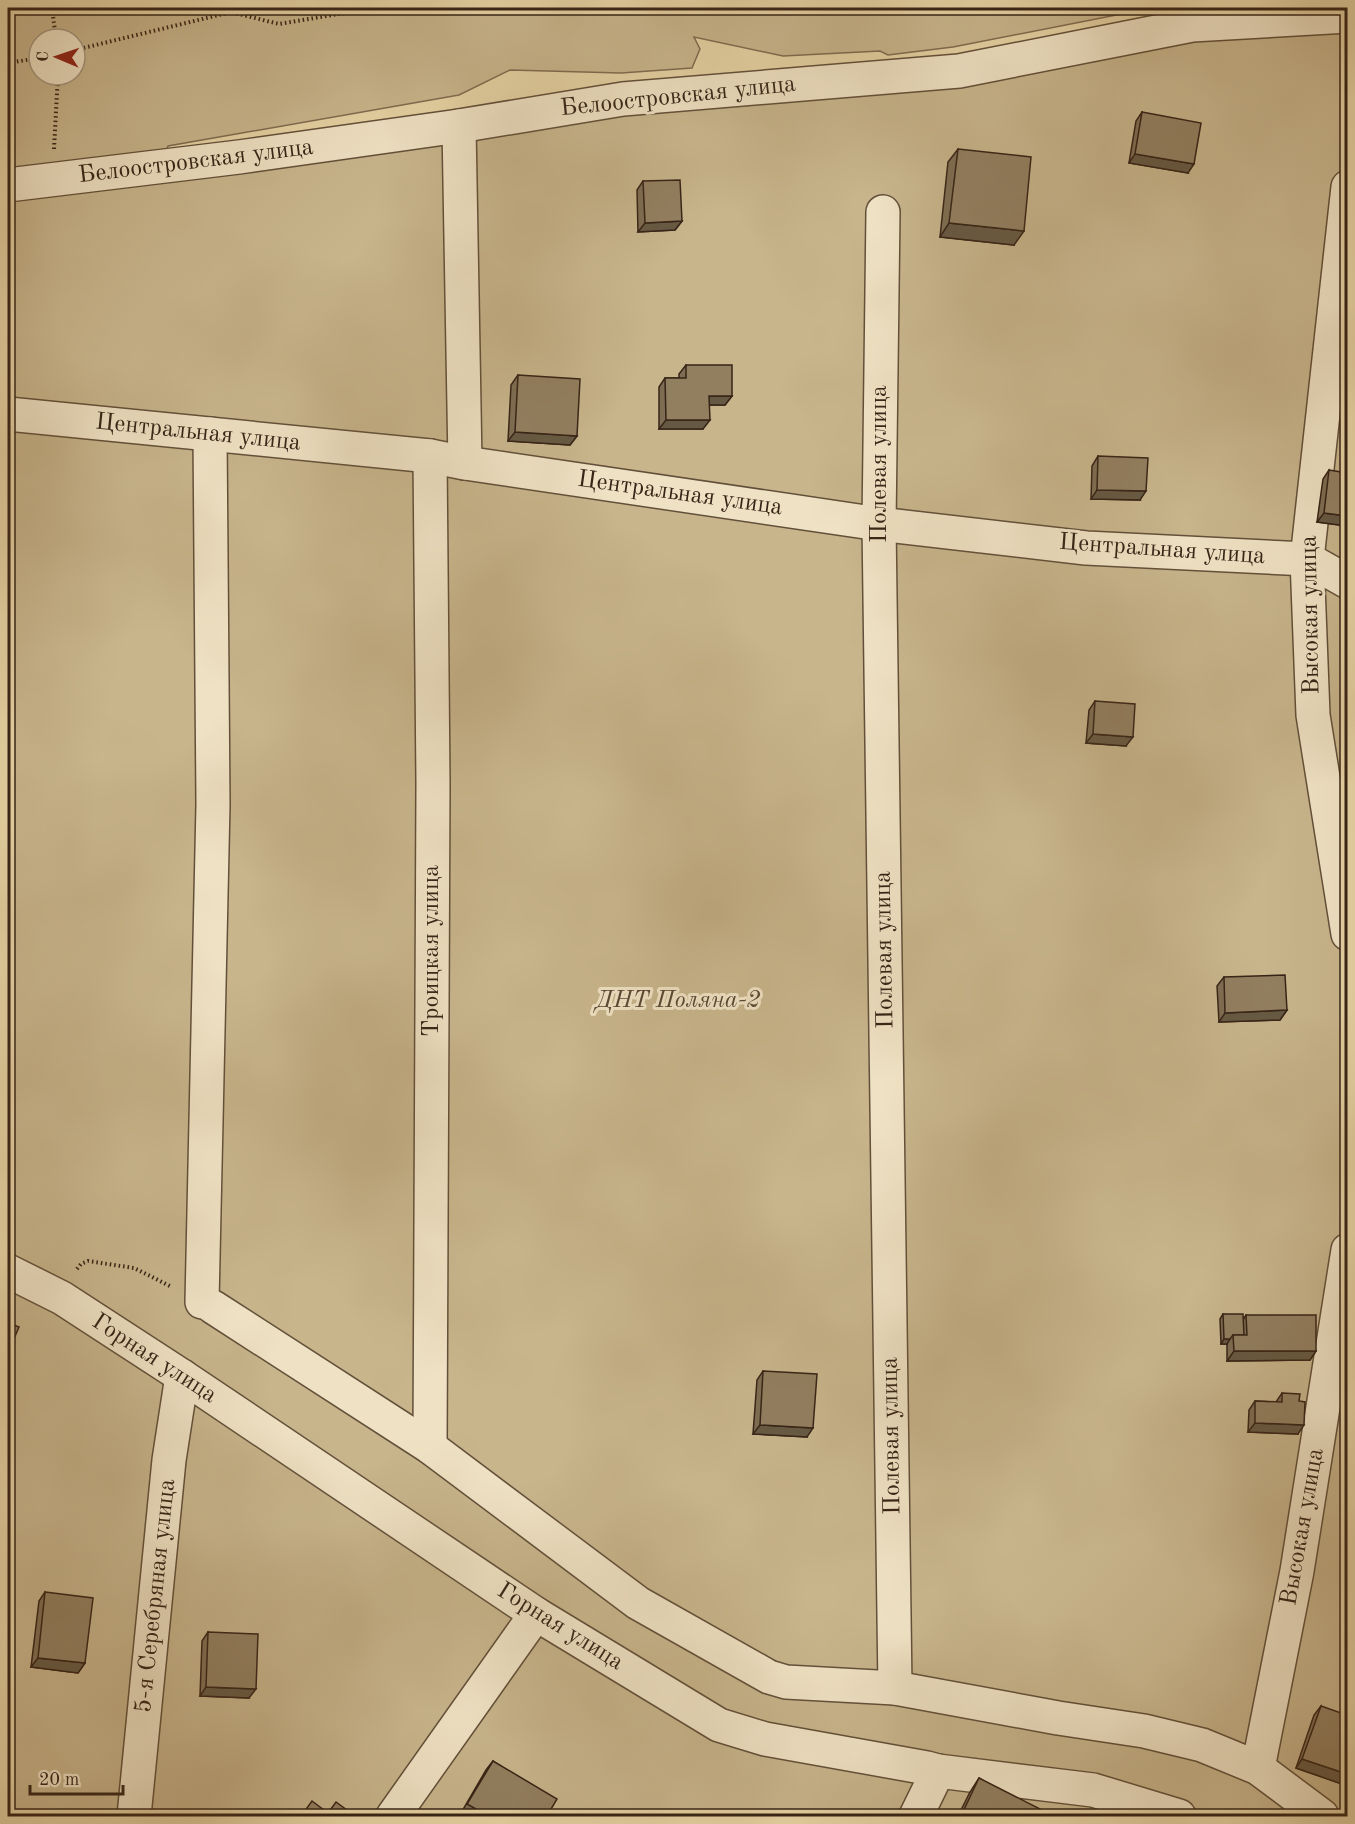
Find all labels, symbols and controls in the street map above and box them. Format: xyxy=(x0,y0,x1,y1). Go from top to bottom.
north arrow xyxy=(27,27,87,87)
text: С xyxy=(36,51,52,62)
street label: Белоостровская улица xyxy=(559,73,797,121)
street label: Белоостровская улица xyxy=(77,136,315,188)
street label: Полевая улица xyxy=(868,385,892,543)
street label: Центральная улица xyxy=(94,410,302,456)
street label: Центральная улица xyxy=(576,468,784,520)
street label: Центральная улица xyxy=(1058,531,1266,569)
street label: Высокая улица xyxy=(1298,535,1324,695)
street label: Троицкая улица xyxy=(420,865,444,1037)
street label: Полевая улица xyxy=(872,871,898,1029)
park label: ДНТ Поляна-2 xyxy=(593,989,761,1013)
street label: Горная улица xyxy=(87,1310,221,1408)
street label: Полевая улица xyxy=(879,1357,905,1515)
street label: Высокая улица xyxy=(1277,1446,1329,1608)
street label: 5-я Серебряная улица xyxy=(132,1478,180,1714)
street label: Горная улица xyxy=(493,1579,627,1675)
scale bar xyxy=(30,1758,123,1796)
text: 20 m xyxy=(39,1771,79,1789)

